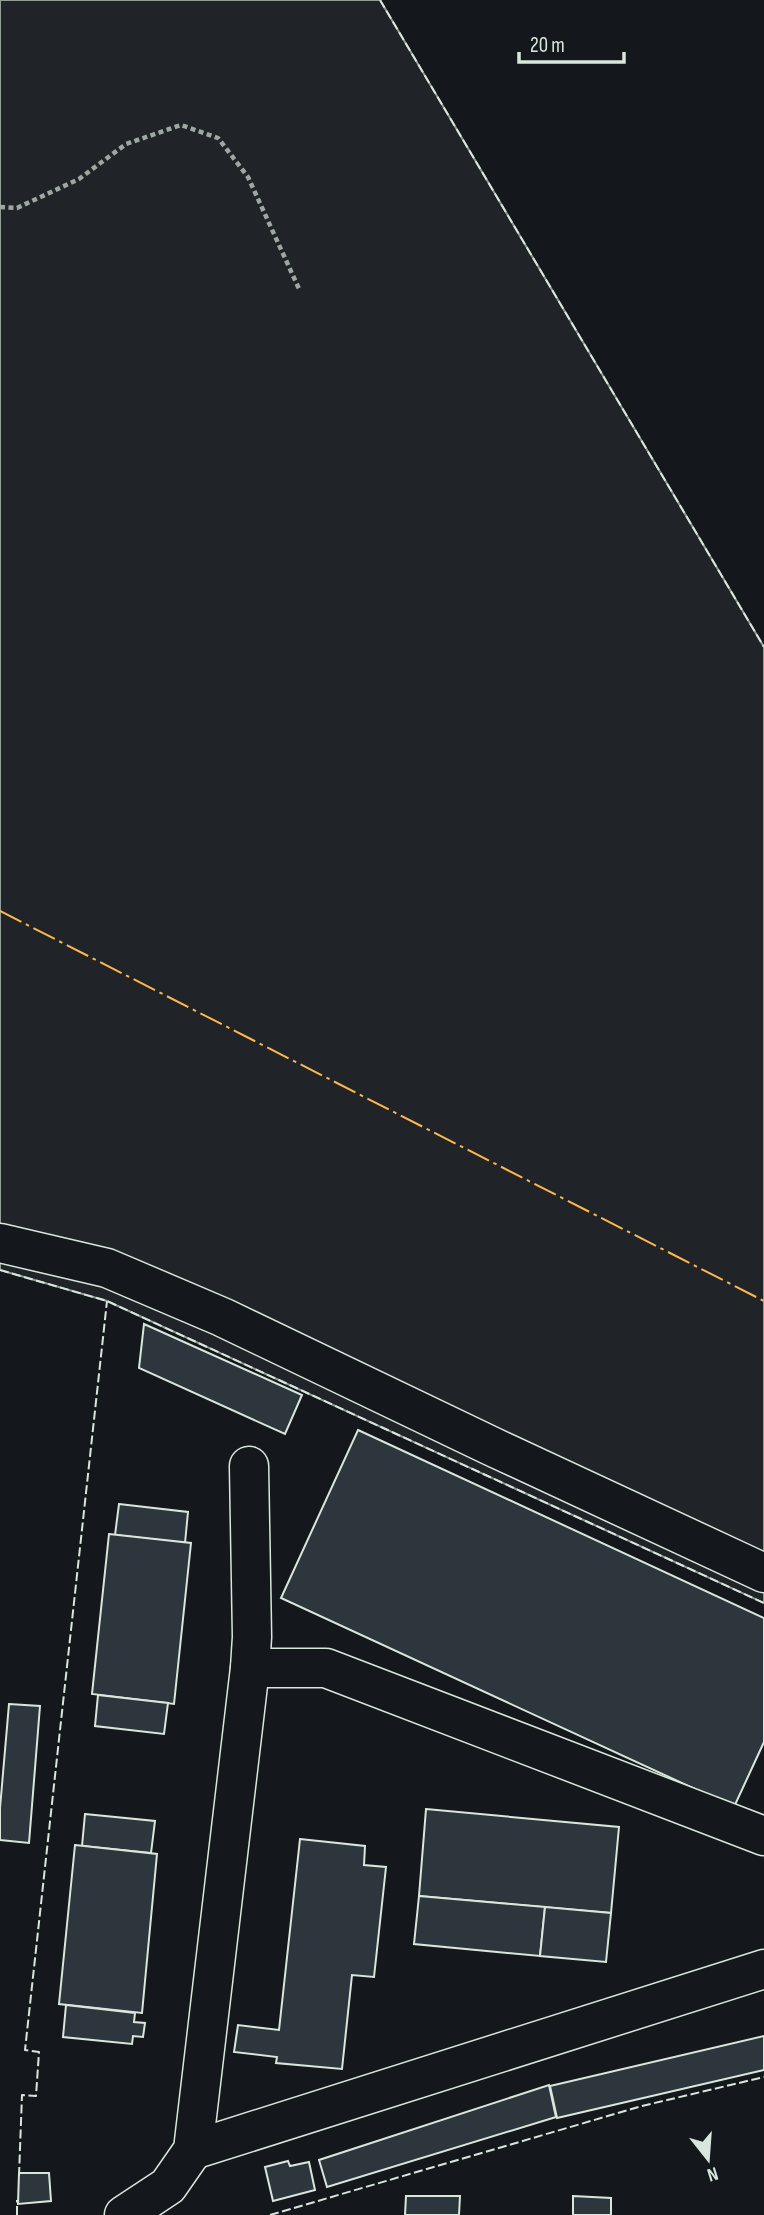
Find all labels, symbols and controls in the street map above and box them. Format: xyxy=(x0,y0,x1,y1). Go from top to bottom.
scale bar xyxy=(519,21,624,65)
text: 20 m xyxy=(530,33,565,58)
north arrow xyxy=(673,2124,743,2194)
text: N xyxy=(704,2161,721,2186)

